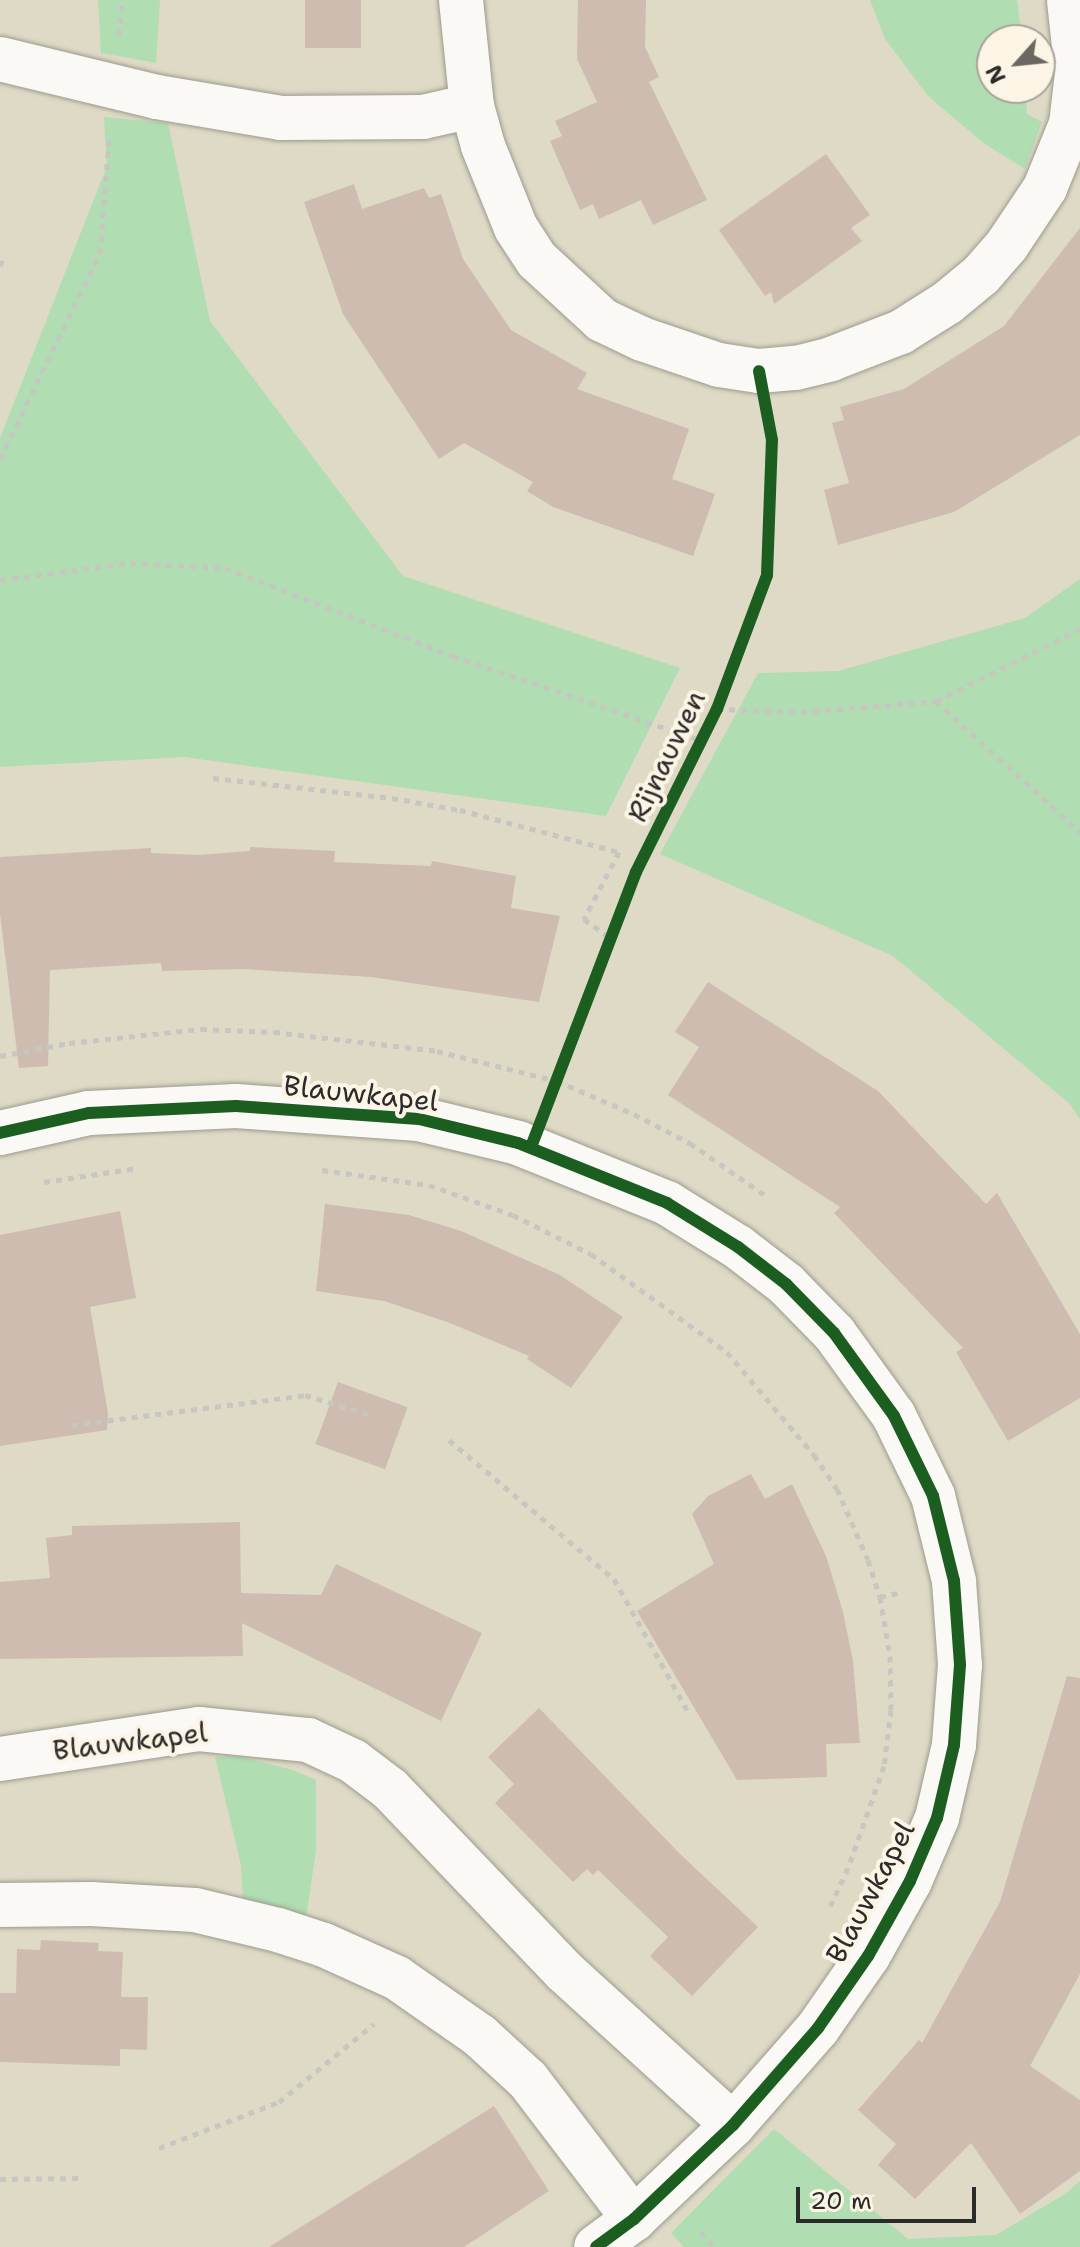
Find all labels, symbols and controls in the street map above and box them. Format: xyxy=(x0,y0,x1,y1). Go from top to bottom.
north arrow xyxy=(976,24,1056,104)
text: N xyxy=(979,60,1013,89)
street label: Rijnauwen xyxy=(620,685,712,827)
street label: Blauwkapel xyxy=(282,1068,440,1118)
street label: Blauwkapel xyxy=(51,1715,209,1767)
street label: Blauwkapel xyxy=(819,1816,921,1968)
scale bar xyxy=(800,2171,980,2221)
text: 20 m xyxy=(810,2185,872,2217)

